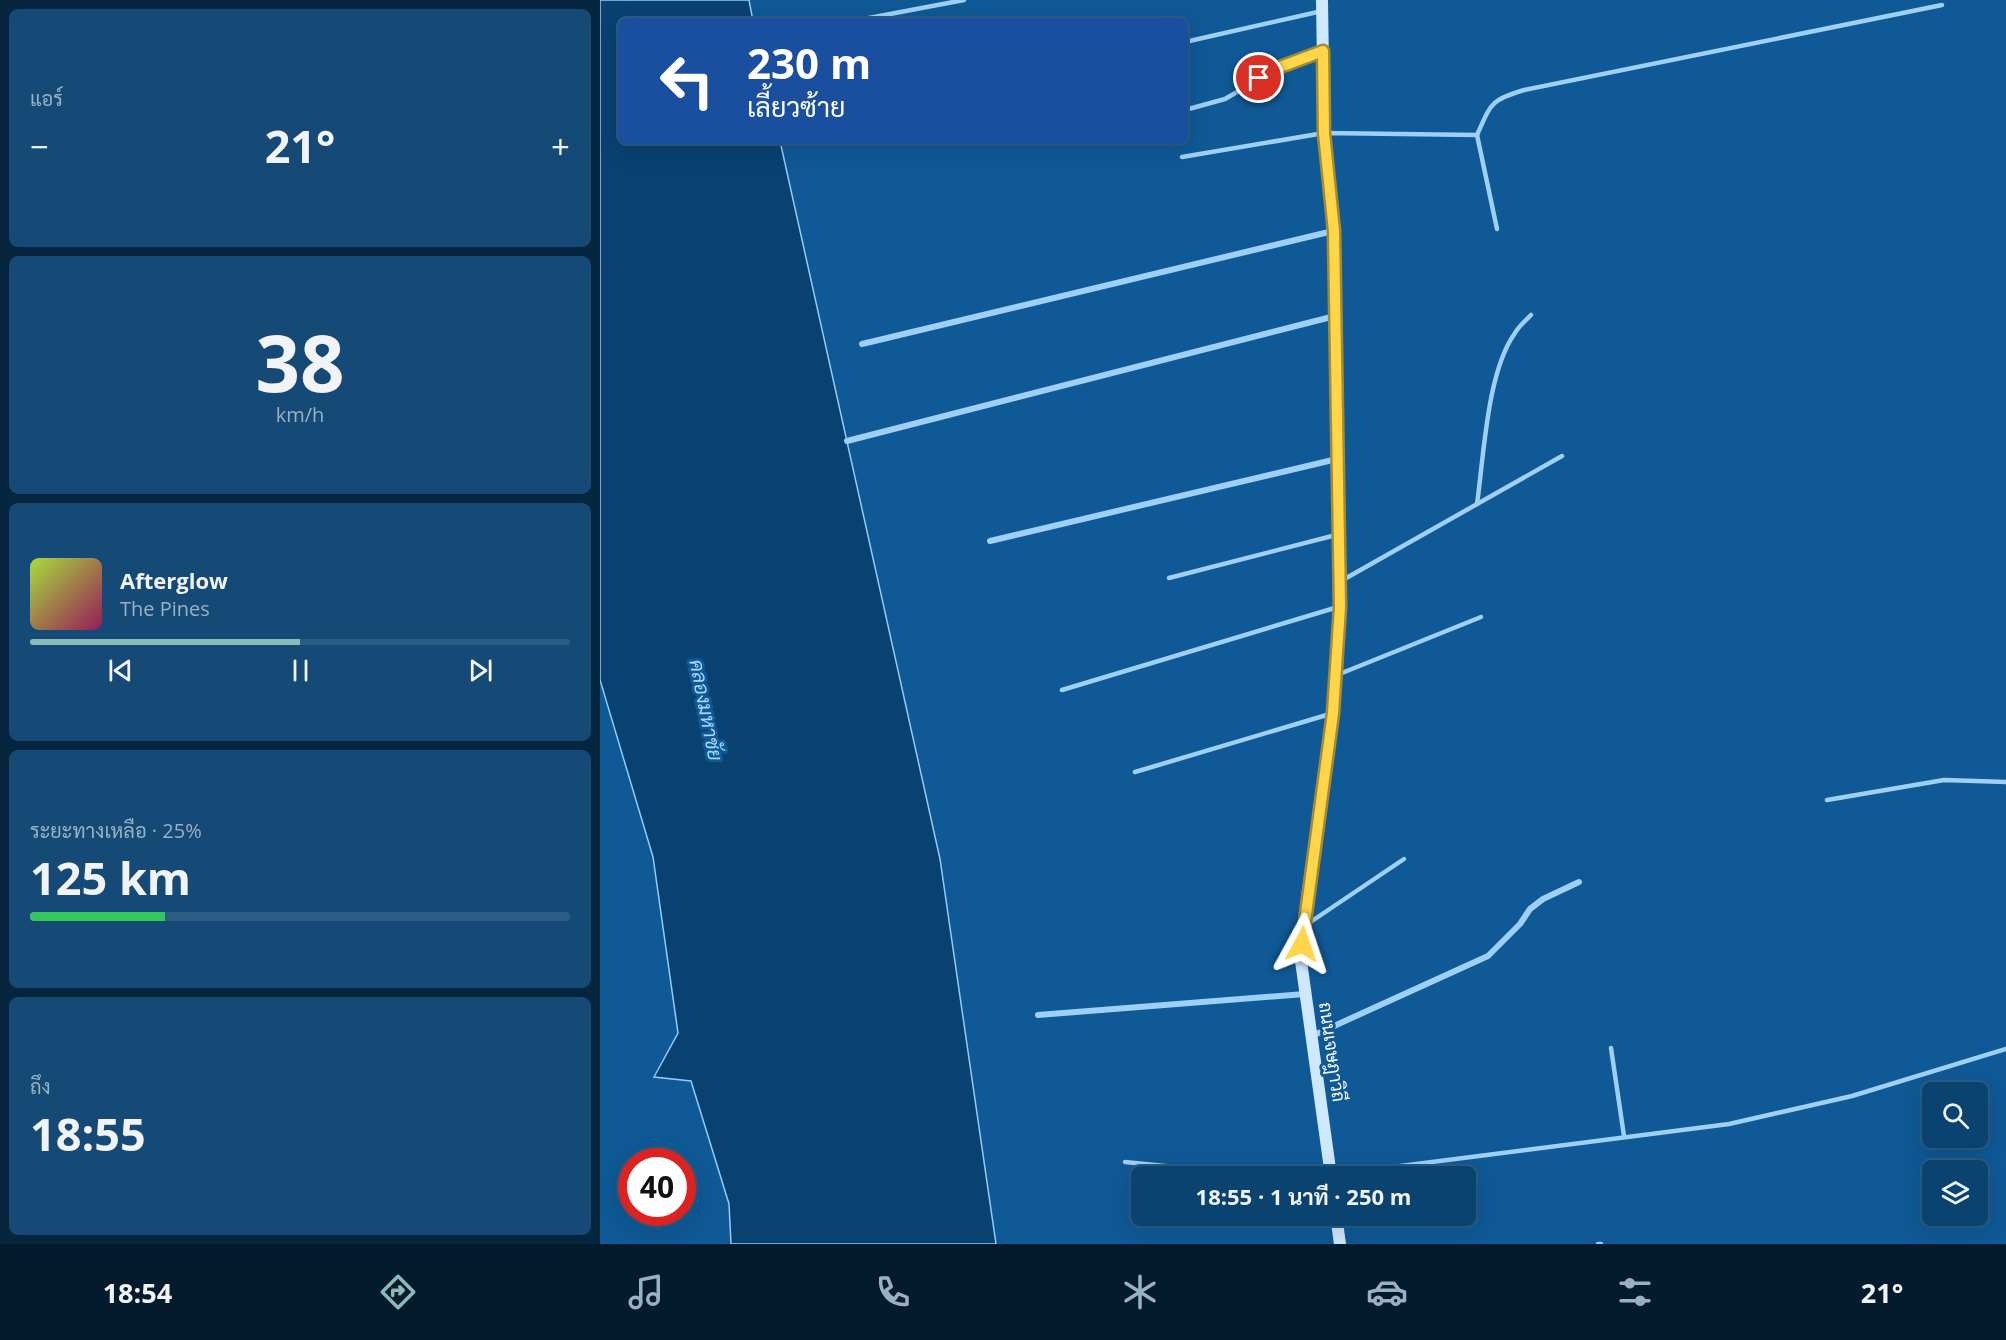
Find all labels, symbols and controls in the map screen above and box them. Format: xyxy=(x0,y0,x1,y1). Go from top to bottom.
text: 230 m xyxy=(747,34,871,91)
icon: left xyxy=(648,42,726,120)
pin xyxy=(1233,52,1284,103)
icon: arrive xyxy=(1242,61,1275,94)
text: แอร์ xyxy=(30,85,63,112)
text: เลี้ยวซ้าย xyxy=(747,88,845,125)
text: 21° xyxy=(265,115,335,176)
text: − xyxy=(30,124,49,169)
text: + xyxy=(551,124,570,169)
text: 38 xyxy=(255,309,345,415)
text: km/h xyxy=(276,401,324,428)
text: Afterglow xyxy=(120,565,228,595)
text: The Pines xyxy=(120,595,210,622)
icon: previous xyxy=(104,654,137,687)
icon: pause xyxy=(284,654,317,687)
icon: next xyxy=(464,654,497,687)
water label: คลองมหาชัย xyxy=(683,657,730,763)
text: ระยะทางเหลือ · 25% xyxy=(30,817,202,844)
text: 125 km xyxy=(30,847,191,908)
position arrow xyxy=(1270,912,1334,976)
street label: ถนนเจษฎาวิถี xyxy=(1313,1000,1352,1103)
text: ถึง xyxy=(30,1073,51,1100)
map controls xyxy=(1922,1082,1988,1226)
button: search xyxy=(1922,1082,1988,1148)
text: 18:55 xyxy=(30,1103,146,1164)
speed limit sign: 40 xyxy=(618,1148,696,1226)
button: layers xyxy=(1922,1160,1988,1226)
text: 18:55 · 1 นาที · 250 m xyxy=(1196,1181,1411,1211)
icon: directions xyxy=(377,1271,419,1313)
icon: music xyxy=(625,1271,667,1313)
icon: phone xyxy=(872,1271,914,1313)
icon: climate xyxy=(1119,1271,1161,1313)
icon: car xyxy=(1366,1271,1408,1313)
icon: filters xyxy=(1614,1271,1656,1313)
text: 18:54 xyxy=(103,1274,172,1311)
text: 21° xyxy=(1861,1274,1903,1311)

